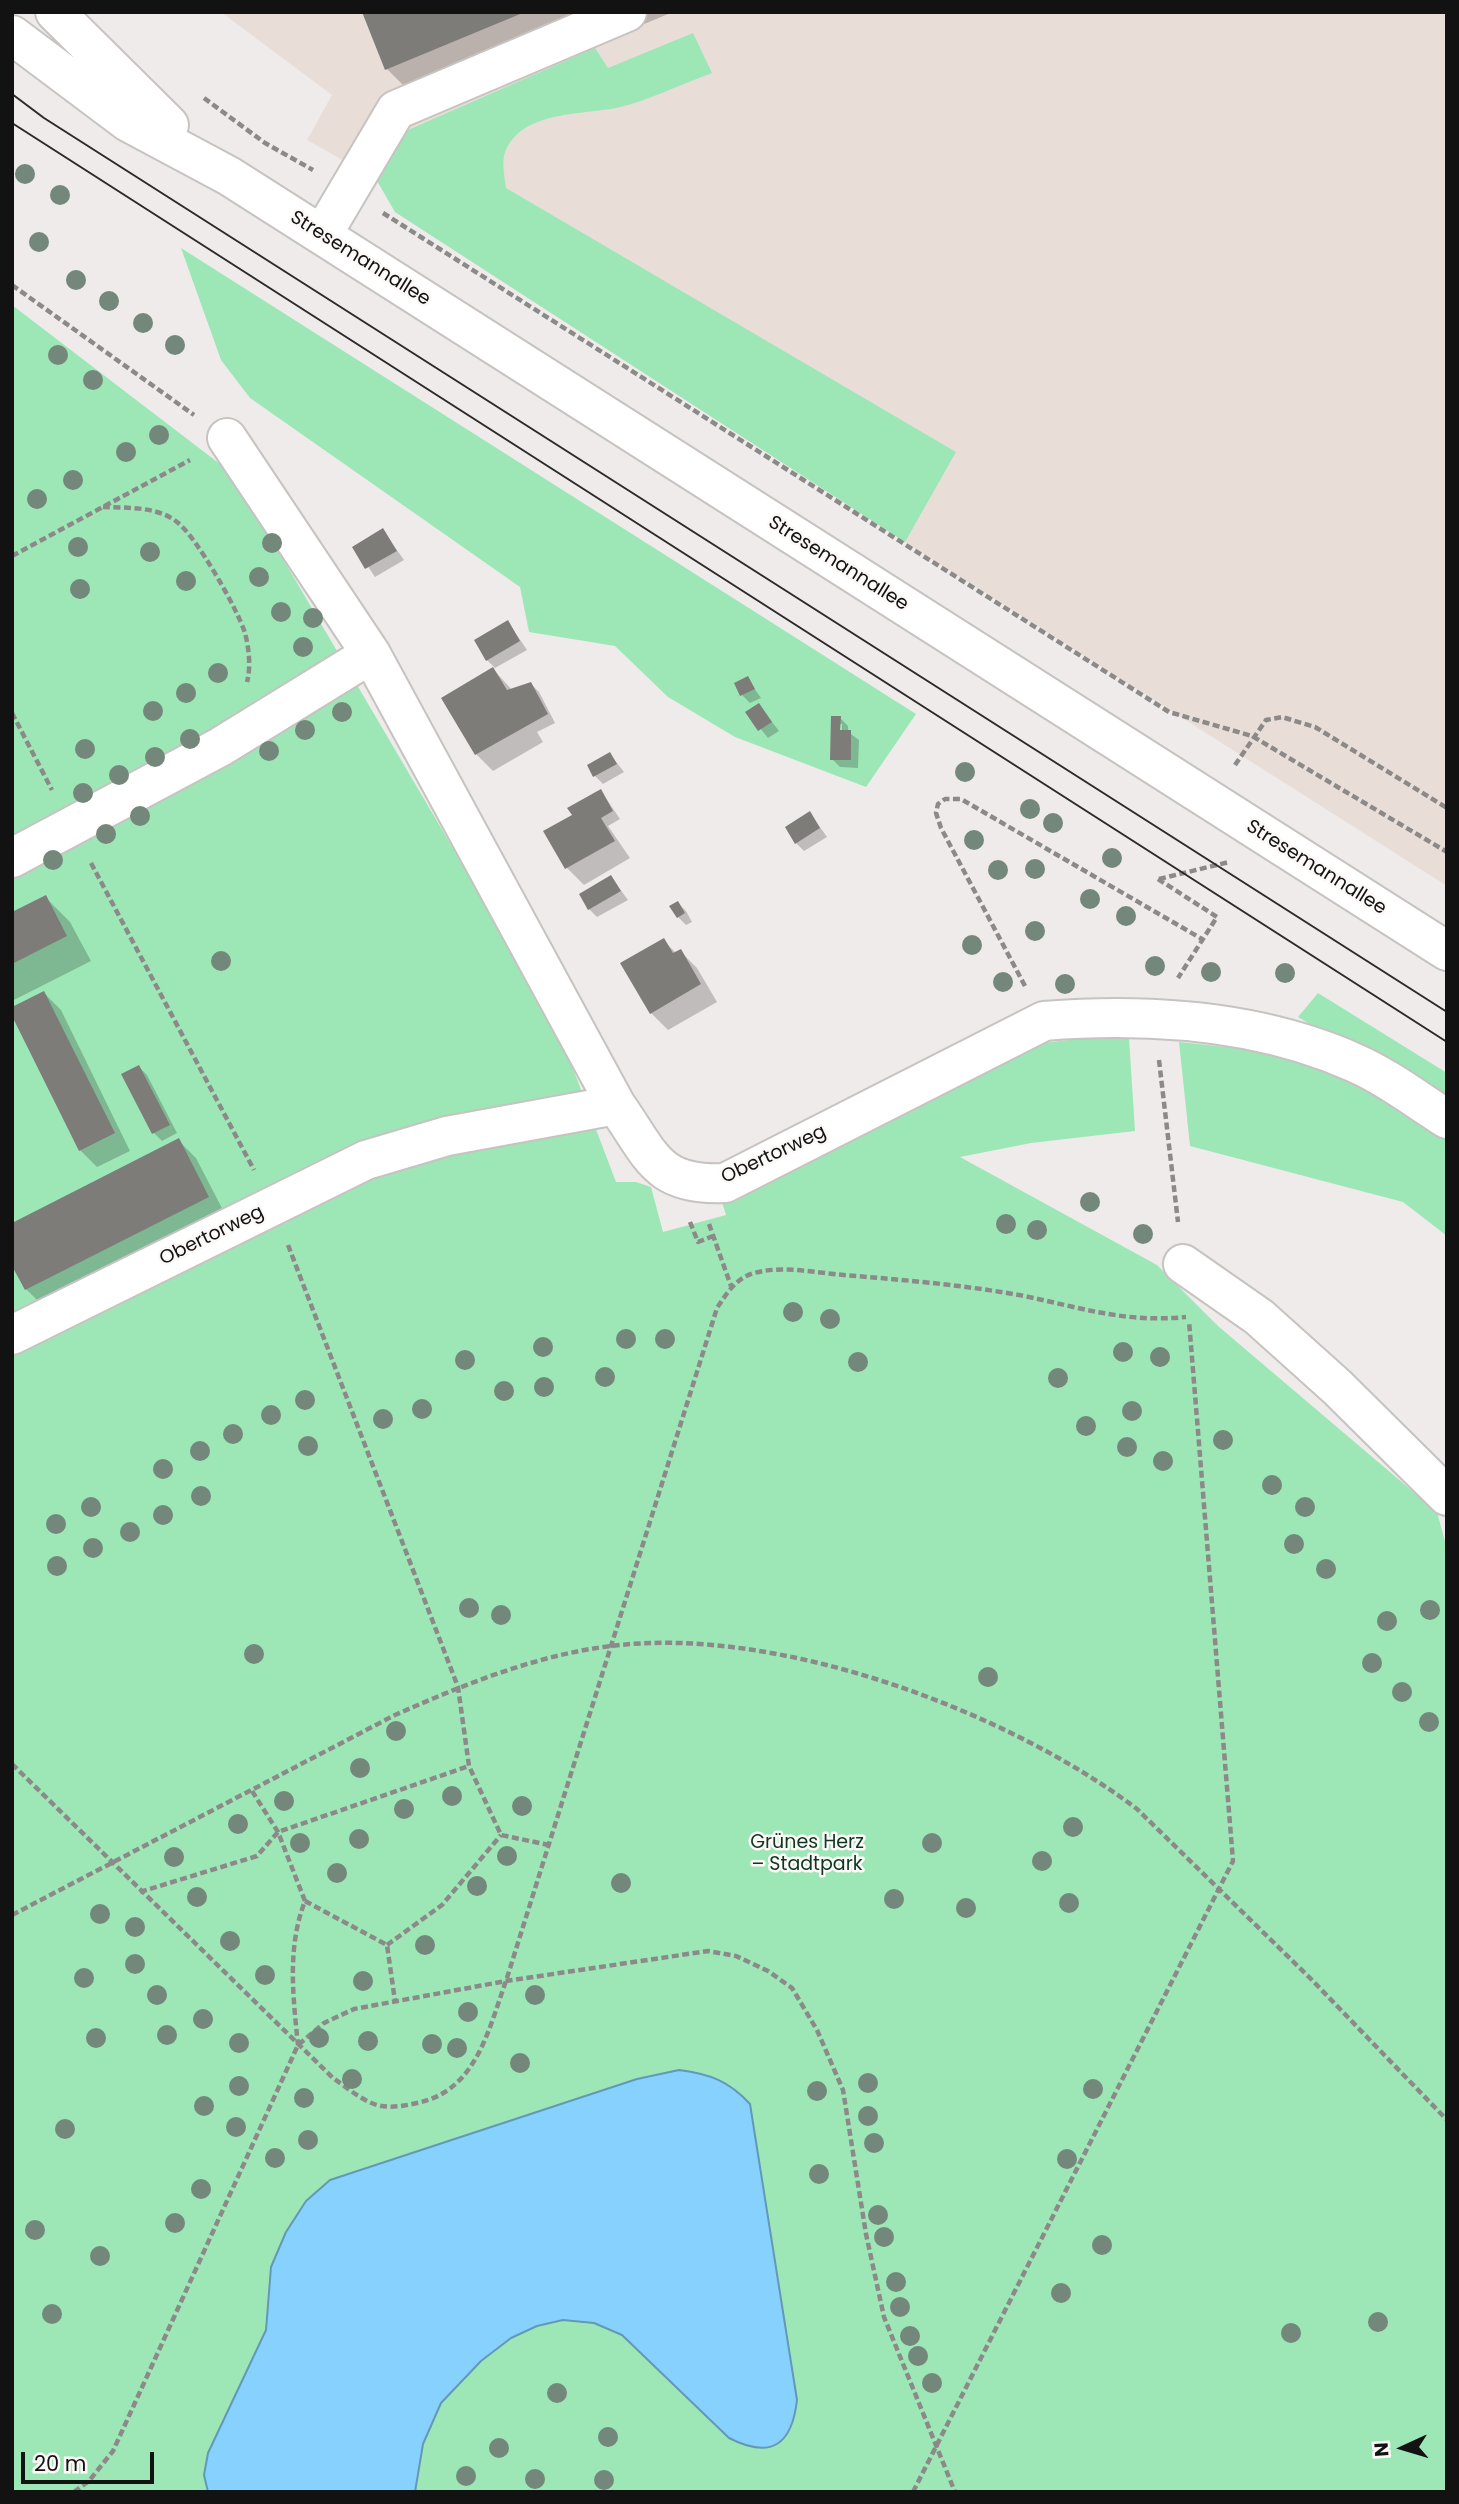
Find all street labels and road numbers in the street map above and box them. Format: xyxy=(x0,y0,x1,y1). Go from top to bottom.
street label: Stresemannallee xyxy=(286,207,434,311)
street label: Stresemannallee xyxy=(764,512,912,616)
street label: Stresemannallee xyxy=(1242,816,1390,920)
street label: Obertorweg xyxy=(718,1121,830,1189)
street label: Obertorweg xyxy=(156,1201,268,1271)

